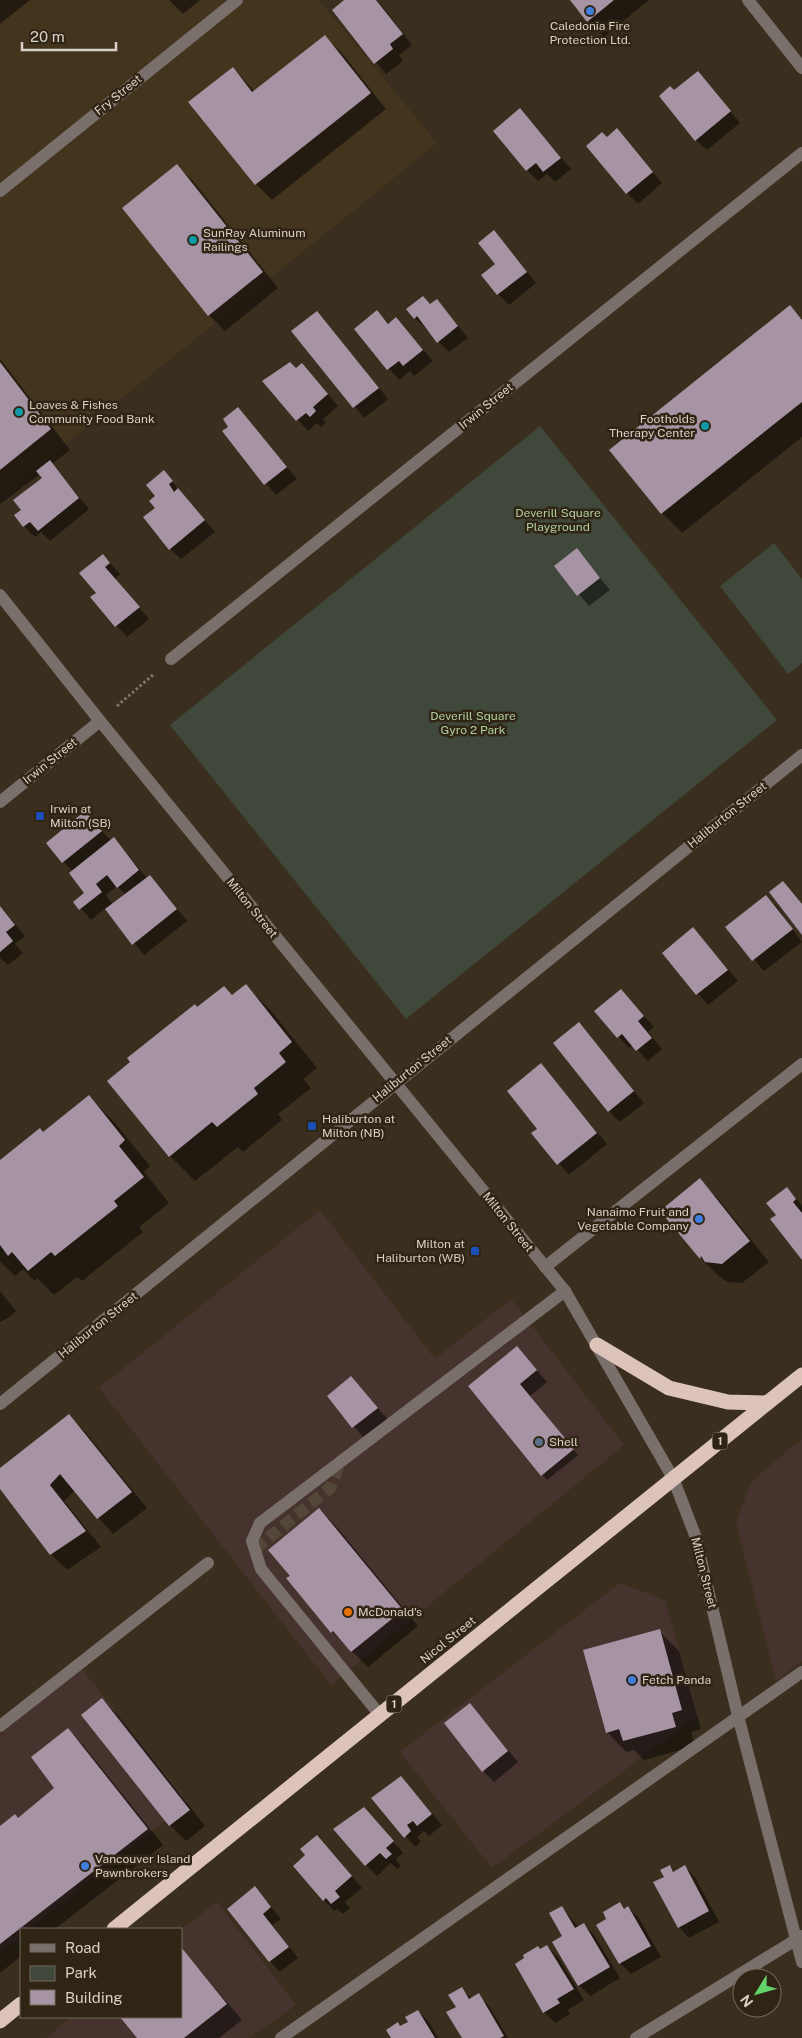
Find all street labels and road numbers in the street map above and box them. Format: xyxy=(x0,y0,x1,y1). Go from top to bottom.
street label: Fry Street xyxy=(92,72,145,118)
street label: Irwin Street xyxy=(456,380,516,432)
street label: Irwin Street xyxy=(20,735,80,787)
street label: Haliburton Street xyxy=(685,779,769,851)
street label: Milton Street xyxy=(224,875,281,941)
street label: Haliburton Street xyxy=(370,1033,454,1105)
street label: Milton Street xyxy=(480,1189,537,1255)
street label: Haliburton Street xyxy=(56,1289,140,1361)
road number: 1 xyxy=(712,1432,728,1450)
street label: Milton Street xyxy=(688,1536,720,1610)
street label: Nicol Street xyxy=(418,1613,479,1666)
road number: 1 xyxy=(386,1696,402,1712)

